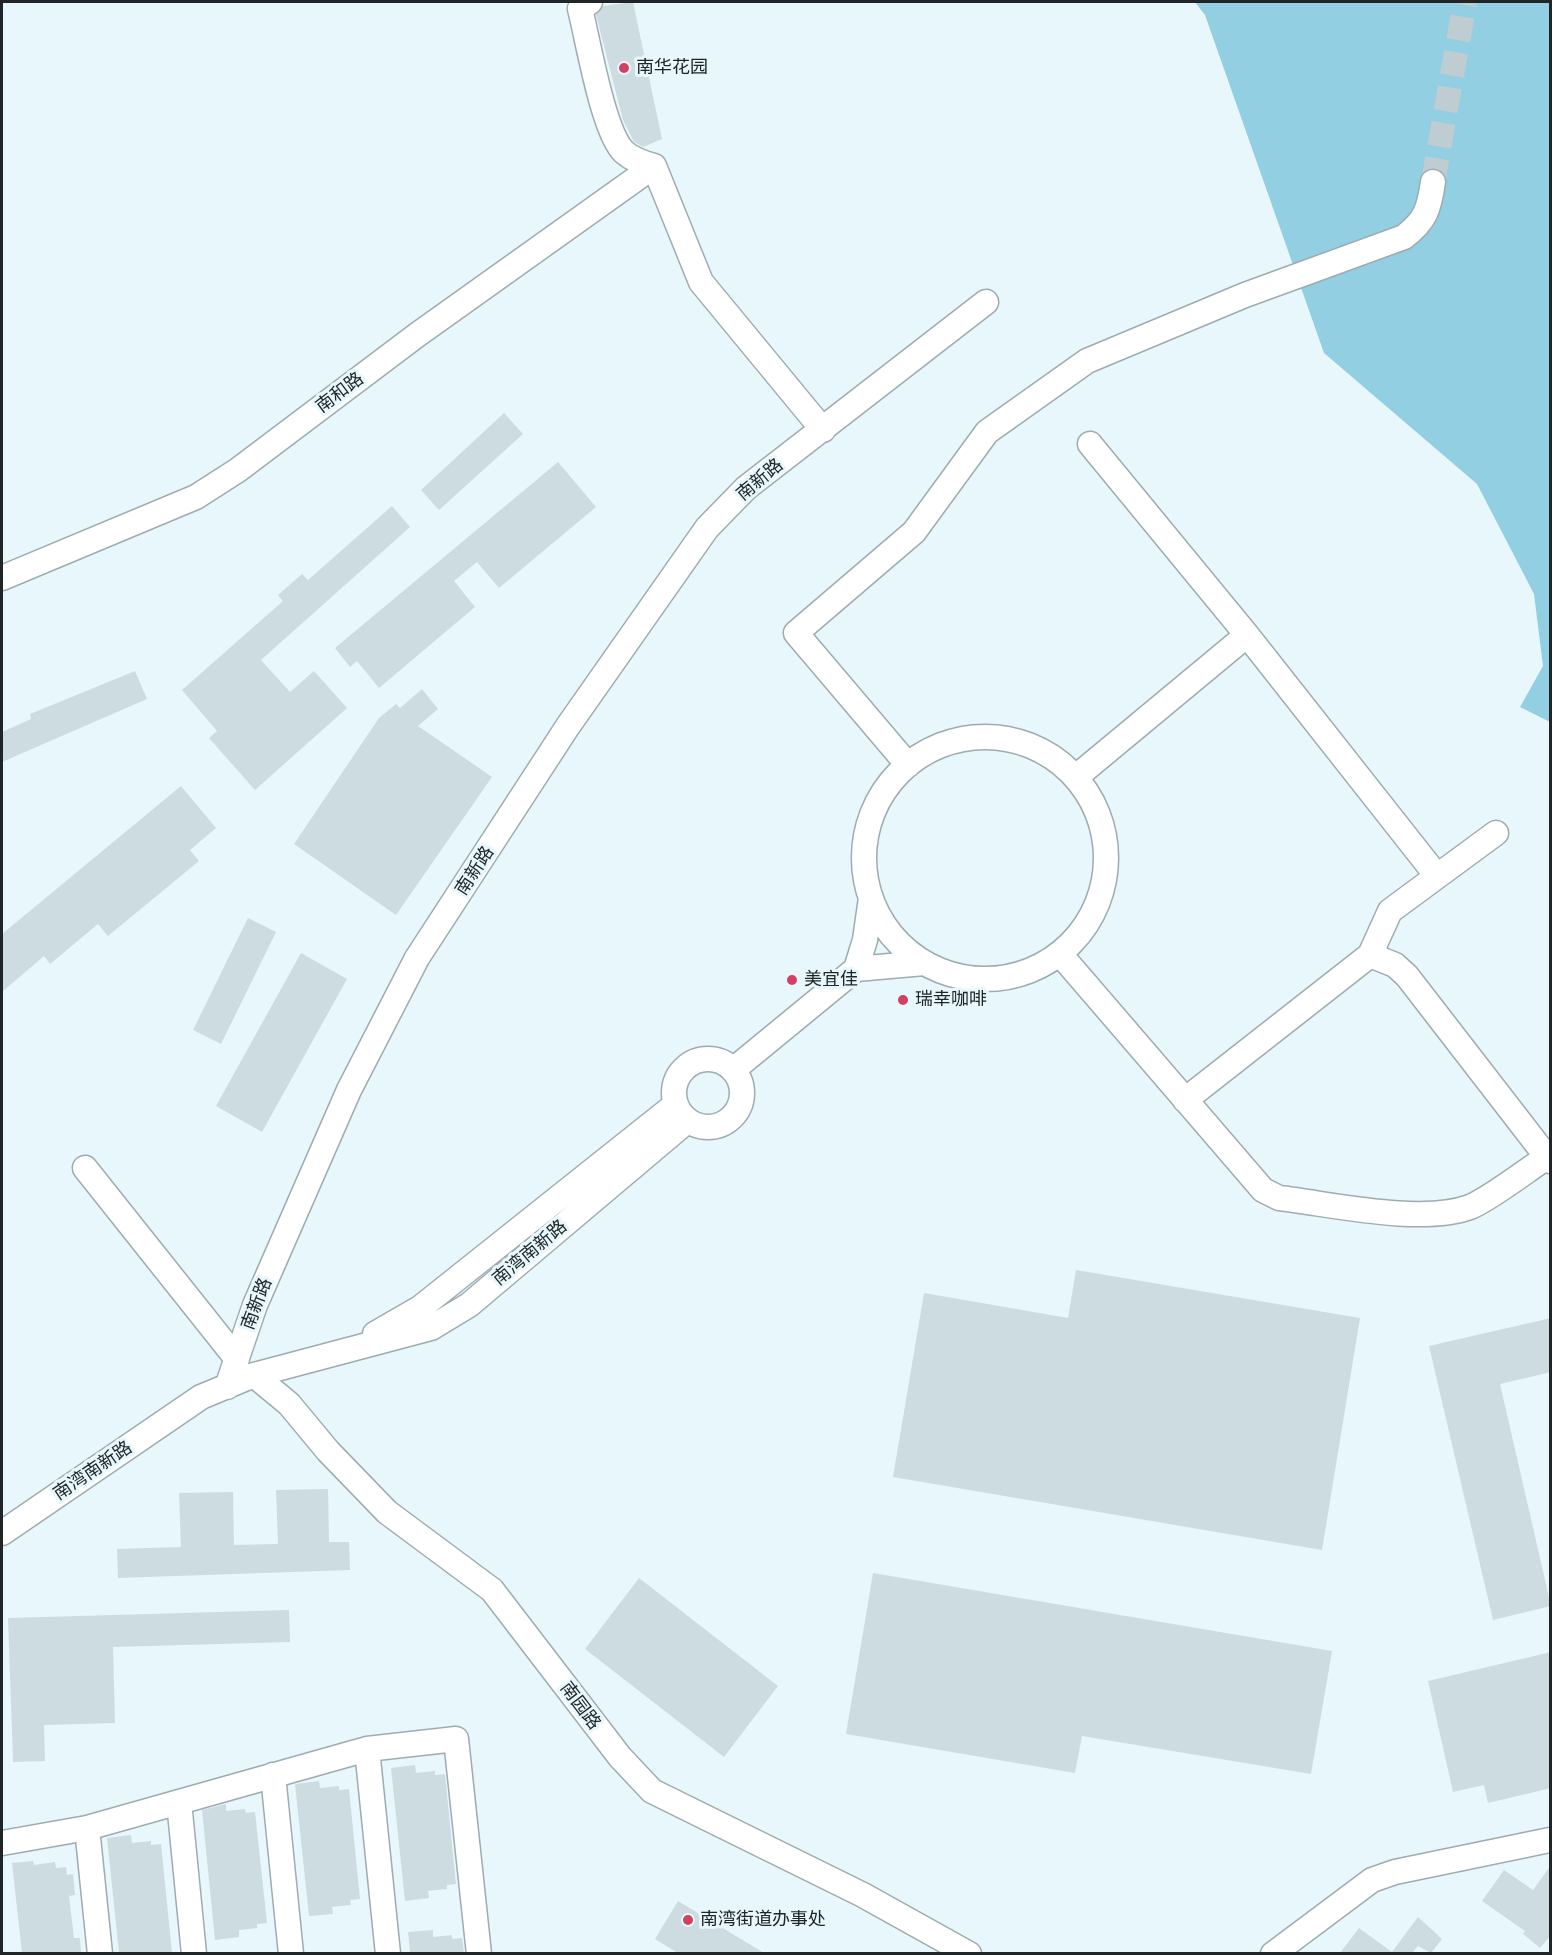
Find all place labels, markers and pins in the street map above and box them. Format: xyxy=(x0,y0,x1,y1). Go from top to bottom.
place label: 南华花园 xyxy=(636,57,708,79)
marker: 南华花园 xyxy=(617,61,631,75)
place label: 美宜佳 xyxy=(804,969,858,991)
marker: 美宜佳 xyxy=(785,973,799,987)
place label: 瑞幸咖啡 xyxy=(915,989,987,1011)
marker: 瑞幸咖啡 xyxy=(896,993,910,1007)
place label: 南湾街道办事处 xyxy=(700,1909,826,1931)
marker: 南湾街道办事处 xyxy=(681,1913,695,1927)

